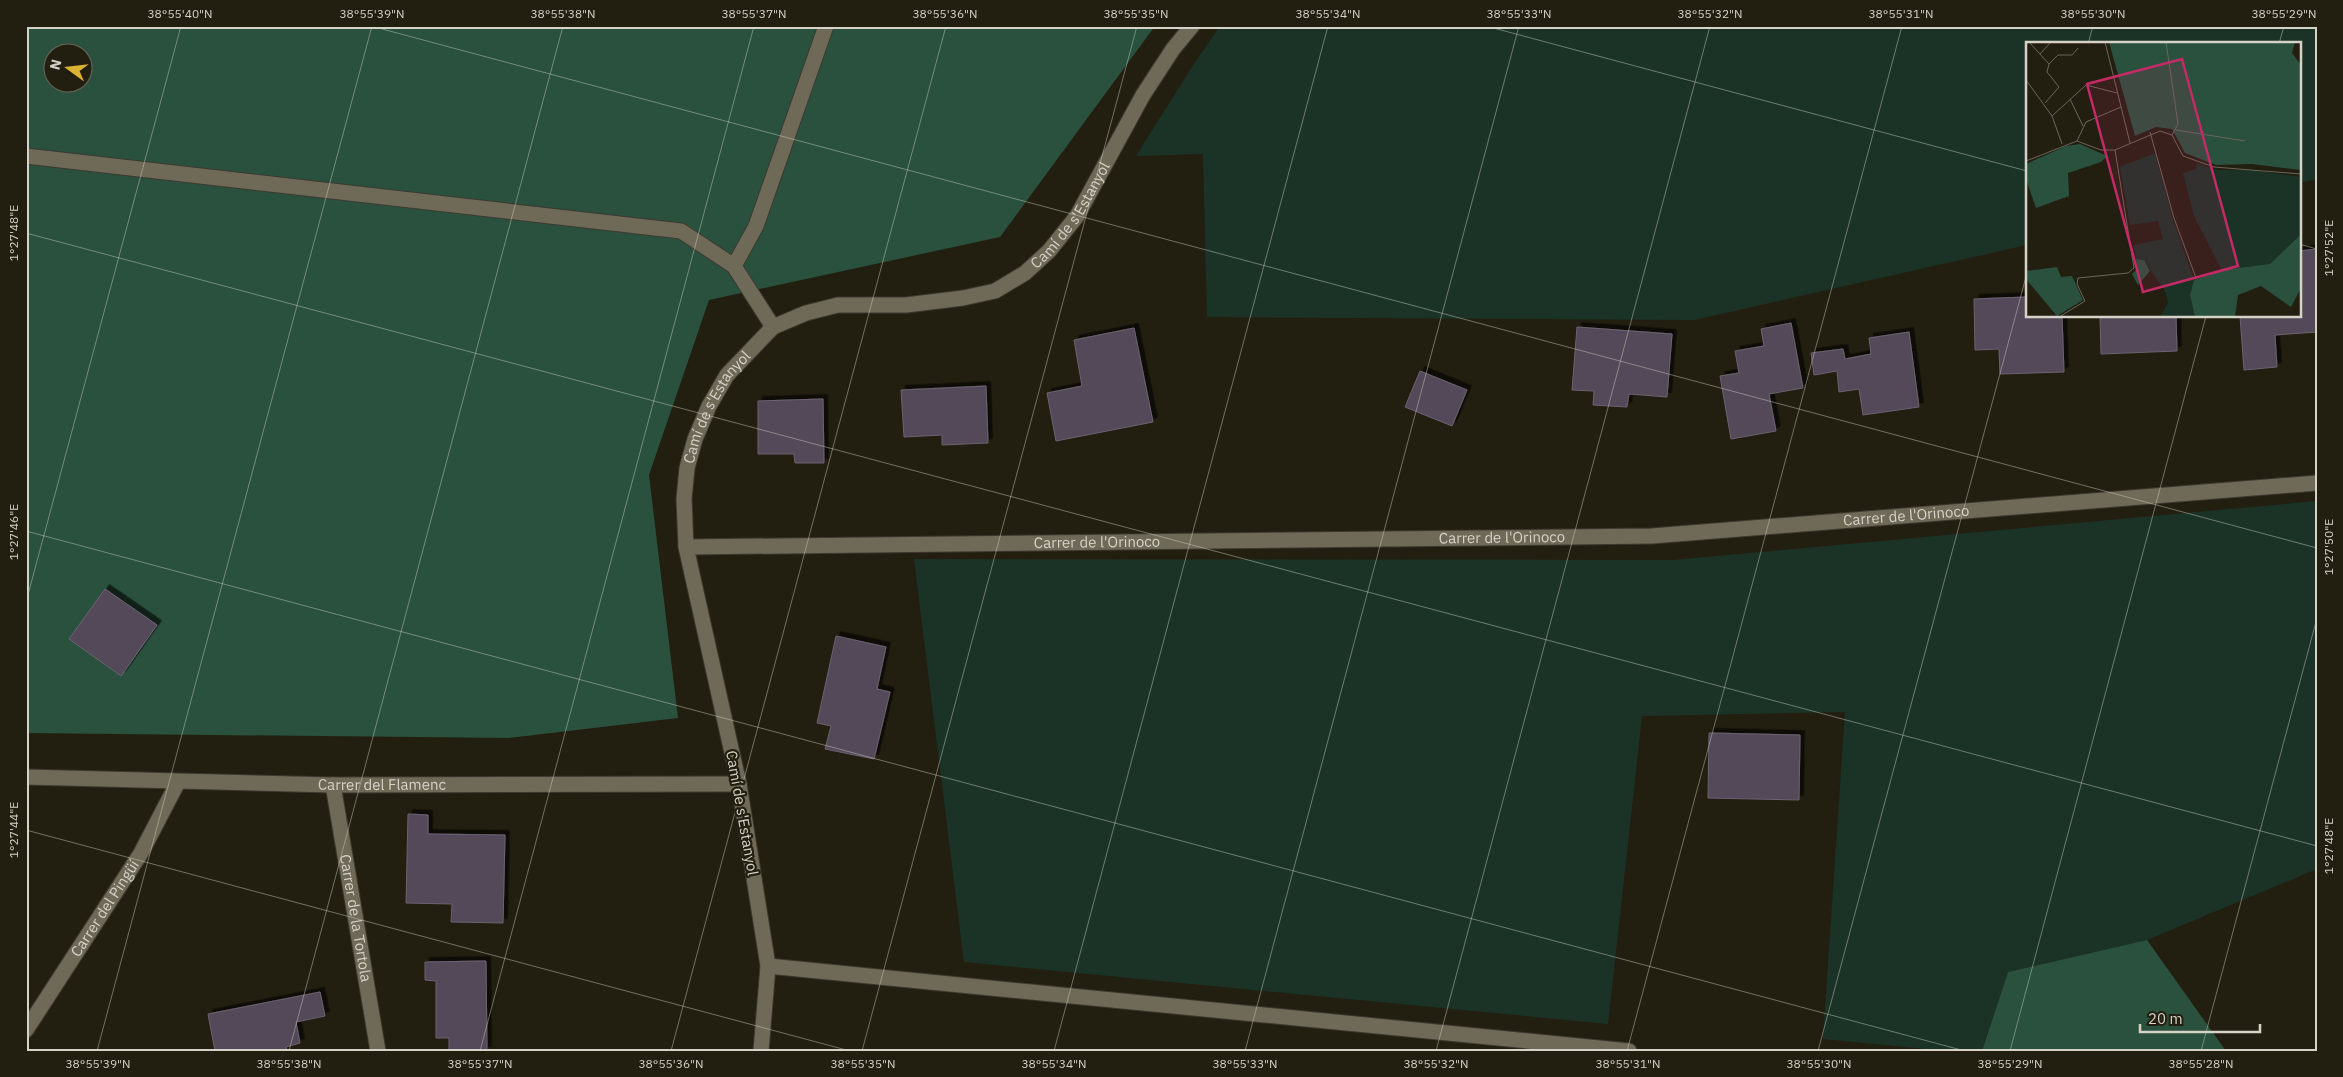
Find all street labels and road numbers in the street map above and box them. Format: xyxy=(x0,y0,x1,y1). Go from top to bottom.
street label: Camí de s'Estanyol xyxy=(1026,158,1114,272)
street label: Camí de s'Estanyol xyxy=(679,346,754,466)
street label: Carrer de l'Orinoco xyxy=(1842,501,1970,530)
street label: Carrer de l'Orinoco xyxy=(1439,527,1565,547)
street label: Carrer de l'Orinoco xyxy=(1034,532,1160,552)
street label: Camí de s'Estanyol xyxy=(722,749,763,877)
street label: Carrer del Flamenc xyxy=(318,775,446,794)
street label: Carrer de la Tortola xyxy=(336,853,376,983)
street label: Carrer del Pingüí xyxy=(66,856,143,960)

